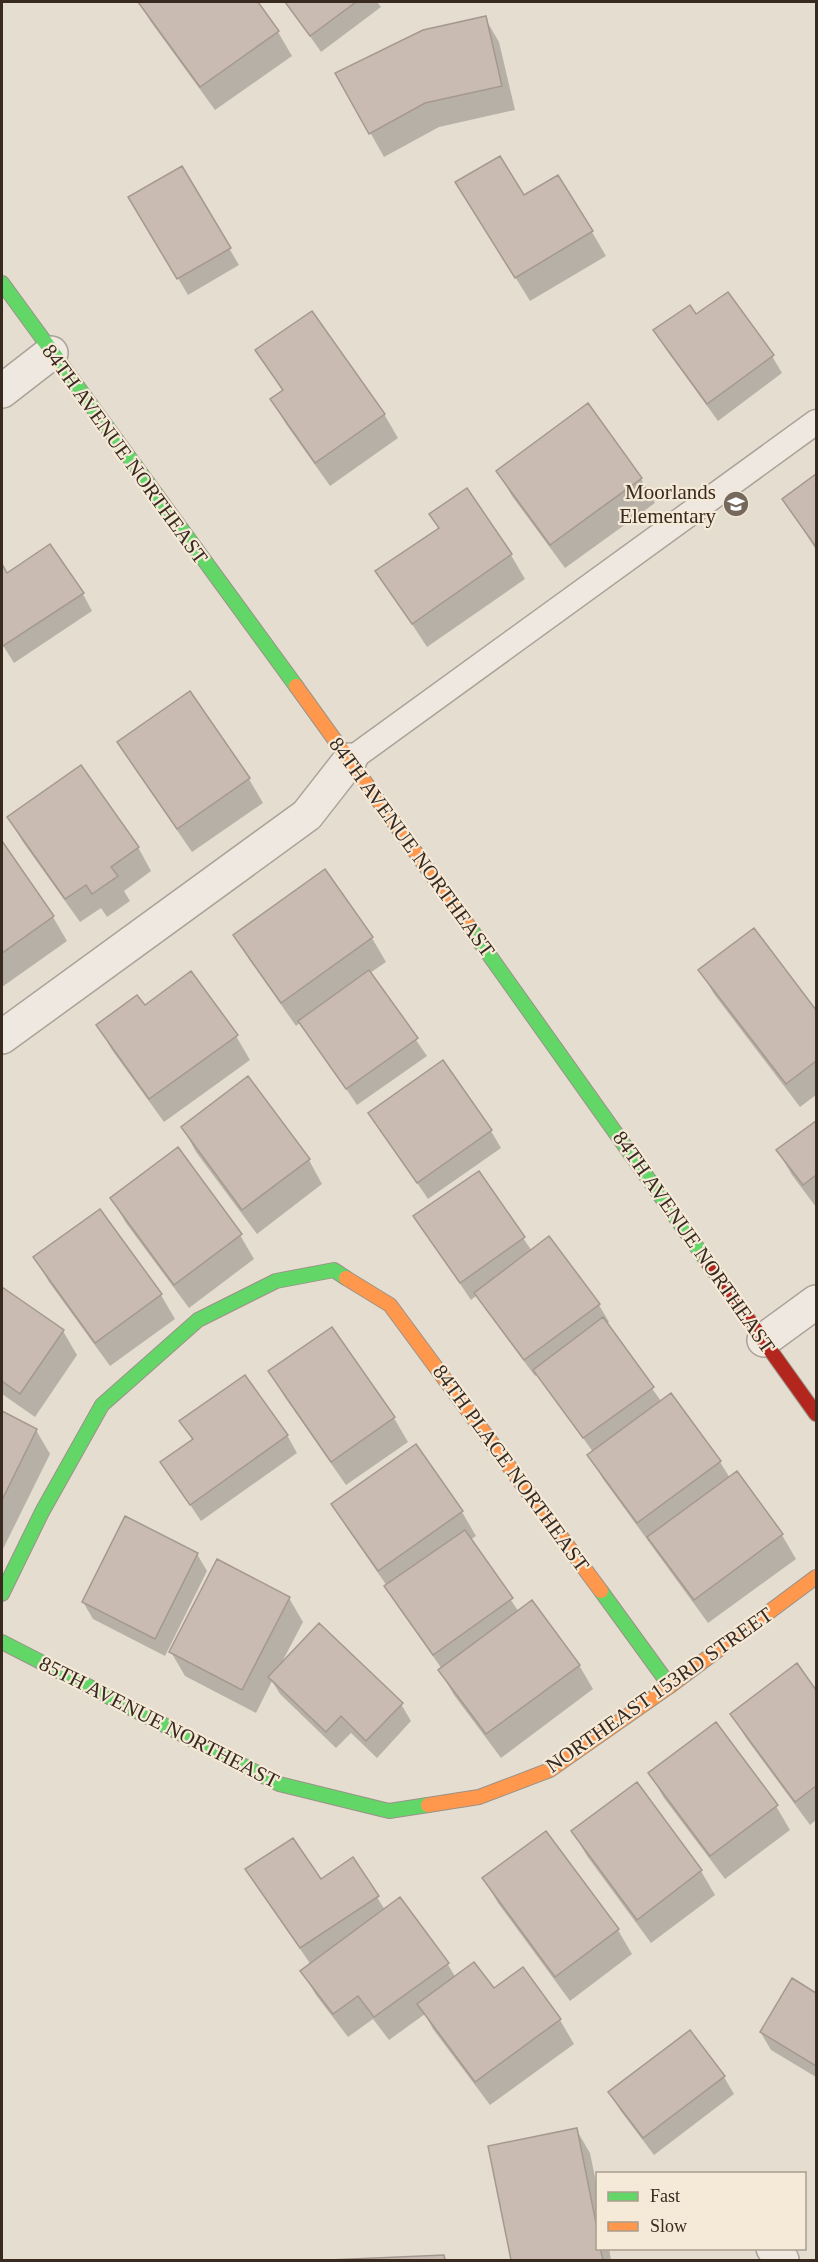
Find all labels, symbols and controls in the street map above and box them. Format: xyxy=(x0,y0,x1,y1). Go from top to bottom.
street label: 84TH AVENUE NORTHEAST xyxy=(37,340,213,569)
place label: Moorlands Elementary xyxy=(619,480,716,528)
school or university icon: Moorlands Elementary xyxy=(721,489,751,519)
street label: 84TH AVENUE NORTHEAST xyxy=(324,733,500,962)
street label: 84TH AVENUE NORTHEAST xyxy=(608,1126,780,1358)
street label: 84TH PLACE NORTHEAST xyxy=(428,1360,594,1576)
street label: NORTHEAST 153RD STREET xyxy=(541,1602,777,1778)
street label: 85TH AVENUE NORTHEAST xyxy=(35,1651,283,1793)
legend xyxy=(596,2172,806,2250)
text: Fast xyxy=(650,2186,680,2206)
text: Slow xyxy=(650,2216,687,2236)

